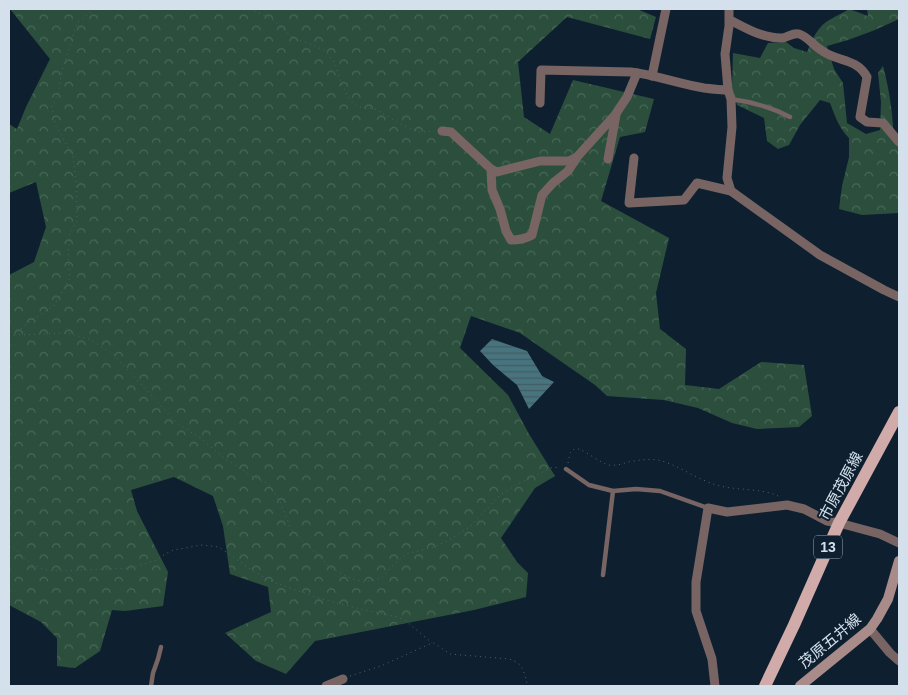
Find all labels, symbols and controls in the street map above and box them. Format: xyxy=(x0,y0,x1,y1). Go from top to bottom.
street label: 市原茂原線 xyxy=(815,449,866,523)
road number: 13 xyxy=(814,536,842,558)
street label: 茂原五井線 xyxy=(795,610,864,671)

